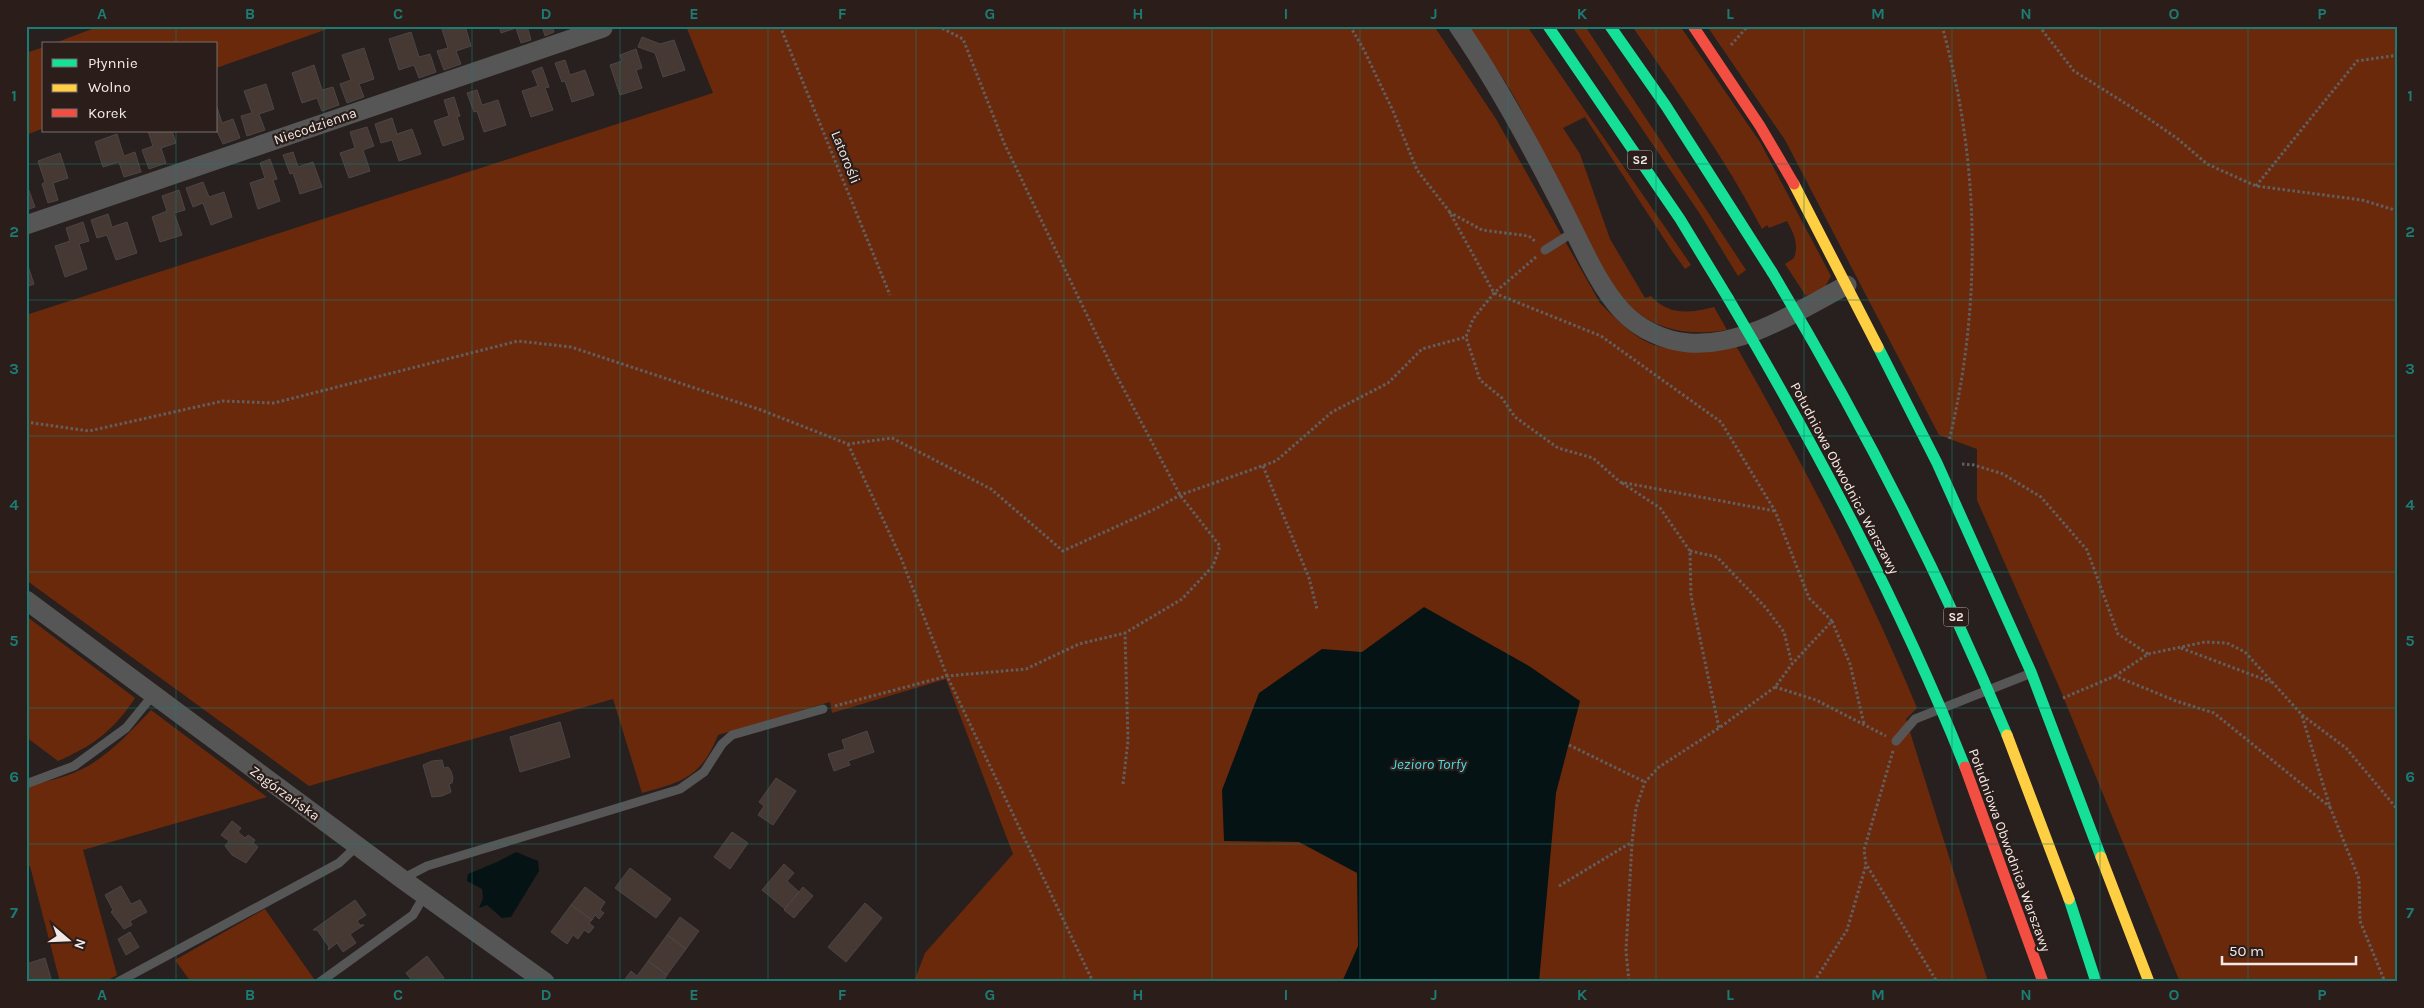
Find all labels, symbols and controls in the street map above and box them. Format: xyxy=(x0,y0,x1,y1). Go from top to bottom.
text: A xyxy=(97,4,107,23)
text: B xyxy=(245,4,255,23)
text: C xyxy=(393,4,403,23)
text: D xyxy=(541,4,552,23)
text: E xyxy=(689,4,699,23)
text: F xyxy=(838,4,847,23)
text: G xyxy=(985,4,995,23)
text: H xyxy=(1132,4,1144,23)
text: I xyxy=(1284,4,1288,23)
text: J xyxy=(1430,4,1438,23)
text: K xyxy=(1577,4,1588,23)
text: L xyxy=(1726,4,1734,23)
text: M xyxy=(1871,4,1885,23)
text: N xyxy=(2020,4,2032,23)
text: O xyxy=(2169,4,2180,23)
text: P xyxy=(2317,4,2327,23)
legend xyxy=(42,42,218,132)
text: Płynnie xyxy=(88,54,138,72)
text: Wolno xyxy=(88,78,131,96)
text: 1 xyxy=(11,86,17,105)
text: 1 xyxy=(2407,86,2413,105)
text: Korek xyxy=(88,104,127,122)
street label: Niecodzienna xyxy=(271,104,359,149)
street label: Latorośli xyxy=(827,128,864,186)
road number: S2 xyxy=(1628,150,1652,170)
text: 2 xyxy=(9,222,19,241)
text: 2 xyxy=(2405,222,2415,241)
text: 3 xyxy=(9,359,19,378)
text: 3 xyxy=(2405,359,2415,378)
street label: Południowa Obwodnica Warszawy xyxy=(1787,379,1903,578)
text: 4 xyxy=(9,495,19,514)
text: 4 xyxy=(2405,495,2415,514)
road number: S2 xyxy=(1944,608,1968,626)
text: 5 xyxy=(9,631,19,650)
text: 5 xyxy=(2405,631,2415,650)
street label: Południowa Obwodnica Warszawy xyxy=(1965,746,2054,955)
water label: Jezioro Torfy xyxy=(1391,755,1467,773)
street label: Zagórzańska xyxy=(246,762,323,824)
text: 6 xyxy=(9,767,19,786)
text: 6 xyxy=(2405,767,2415,786)
text: 7 xyxy=(10,903,18,922)
text: 7 xyxy=(2406,903,2414,922)
north arrow xyxy=(42,916,92,966)
scale bar xyxy=(2222,933,2355,965)
text: N xyxy=(70,937,89,952)
text: 50 m xyxy=(2229,942,2264,960)
text: A xyxy=(97,985,107,1004)
text: B xyxy=(245,985,255,1004)
text: C xyxy=(393,985,403,1004)
text: D xyxy=(541,985,552,1004)
text: E xyxy=(689,985,699,1004)
text: F xyxy=(838,985,847,1004)
text: G xyxy=(985,985,995,1004)
text: H xyxy=(1132,985,1144,1004)
text: I xyxy=(1284,985,1288,1004)
text: J xyxy=(1430,985,1438,1004)
text: K xyxy=(1577,985,1588,1004)
text: L xyxy=(1726,985,1734,1004)
text: M xyxy=(1871,985,1885,1004)
text: N xyxy=(2020,985,2032,1004)
text: O xyxy=(2169,985,2180,1004)
text: P xyxy=(2317,985,2327,1004)

